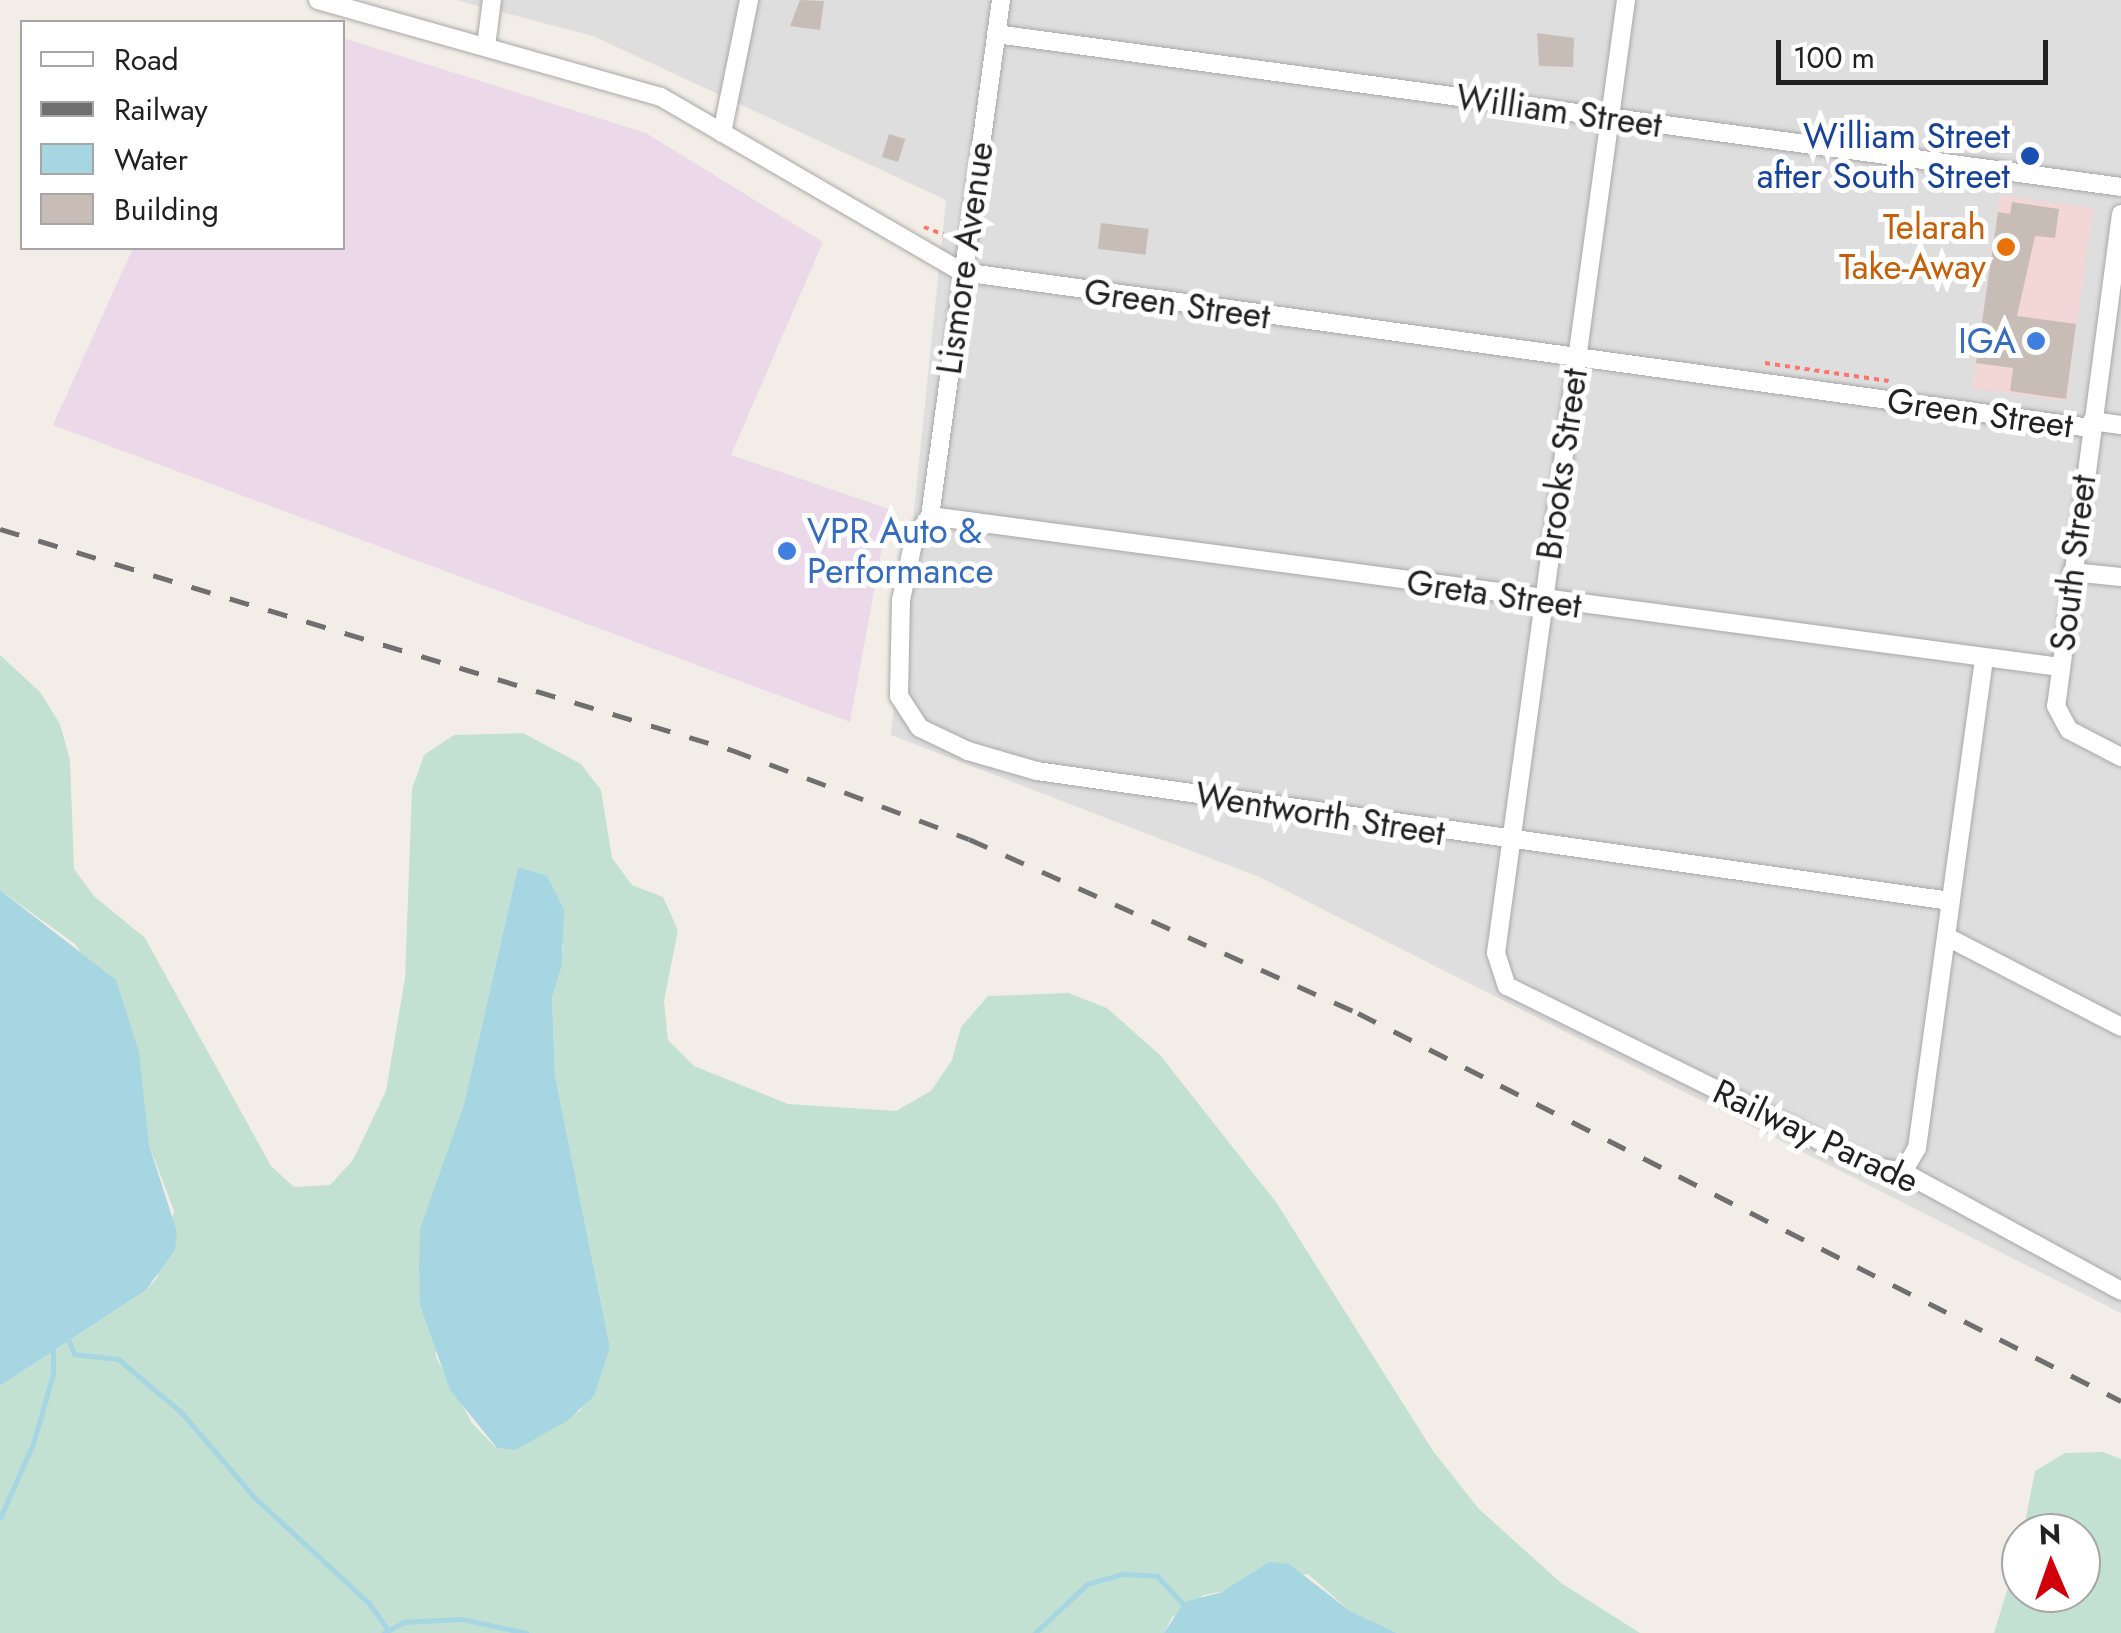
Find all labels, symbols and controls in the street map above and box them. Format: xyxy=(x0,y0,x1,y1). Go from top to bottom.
legend xyxy=(20,20,345,250)
scale bar xyxy=(1781,20,2054,82)
text: 100 m xyxy=(1793,36,1875,79)
text: Road xyxy=(114,38,179,81)
street label: William Street xyxy=(1454,76,1664,146)
text: Railway xyxy=(114,88,208,131)
place label: William Street after South Street xyxy=(1757,115,2010,197)
text: Water xyxy=(114,138,188,181)
street label: Lismore Avenue xyxy=(928,139,1002,377)
marker: William Street after South Street xyxy=(2019,145,2041,167)
text: Building xyxy=(114,188,219,231)
place label: Telarah Take-Away xyxy=(1839,206,1986,288)
marker: Telarah Take-Away xyxy=(1995,236,2017,258)
street label: Green Street xyxy=(1081,270,1273,338)
place label: IGA xyxy=(1958,320,2016,362)
marker: IGA xyxy=(2025,330,2047,352)
street label: Brooks Street xyxy=(1528,366,1596,562)
street label: Green Street xyxy=(1884,379,2076,447)
street label: South Street xyxy=(2041,472,2105,654)
place label: VPR Auto & Performance xyxy=(807,510,994,592)
marker: VPR Auto & Performance xyxy=(776,540,798,562)
street label: Greta Street xyxy=(1404,561,1584,627)
street label: Wentworth Street xyxy=(1192,774,1448,854)
street label: Railway Parade xyxy=(1707,1070,1925,1202)
north arrow xyxy=(2001,1513,2101,1613)
text: N xyxy=(2038,1514,2062,1555)

